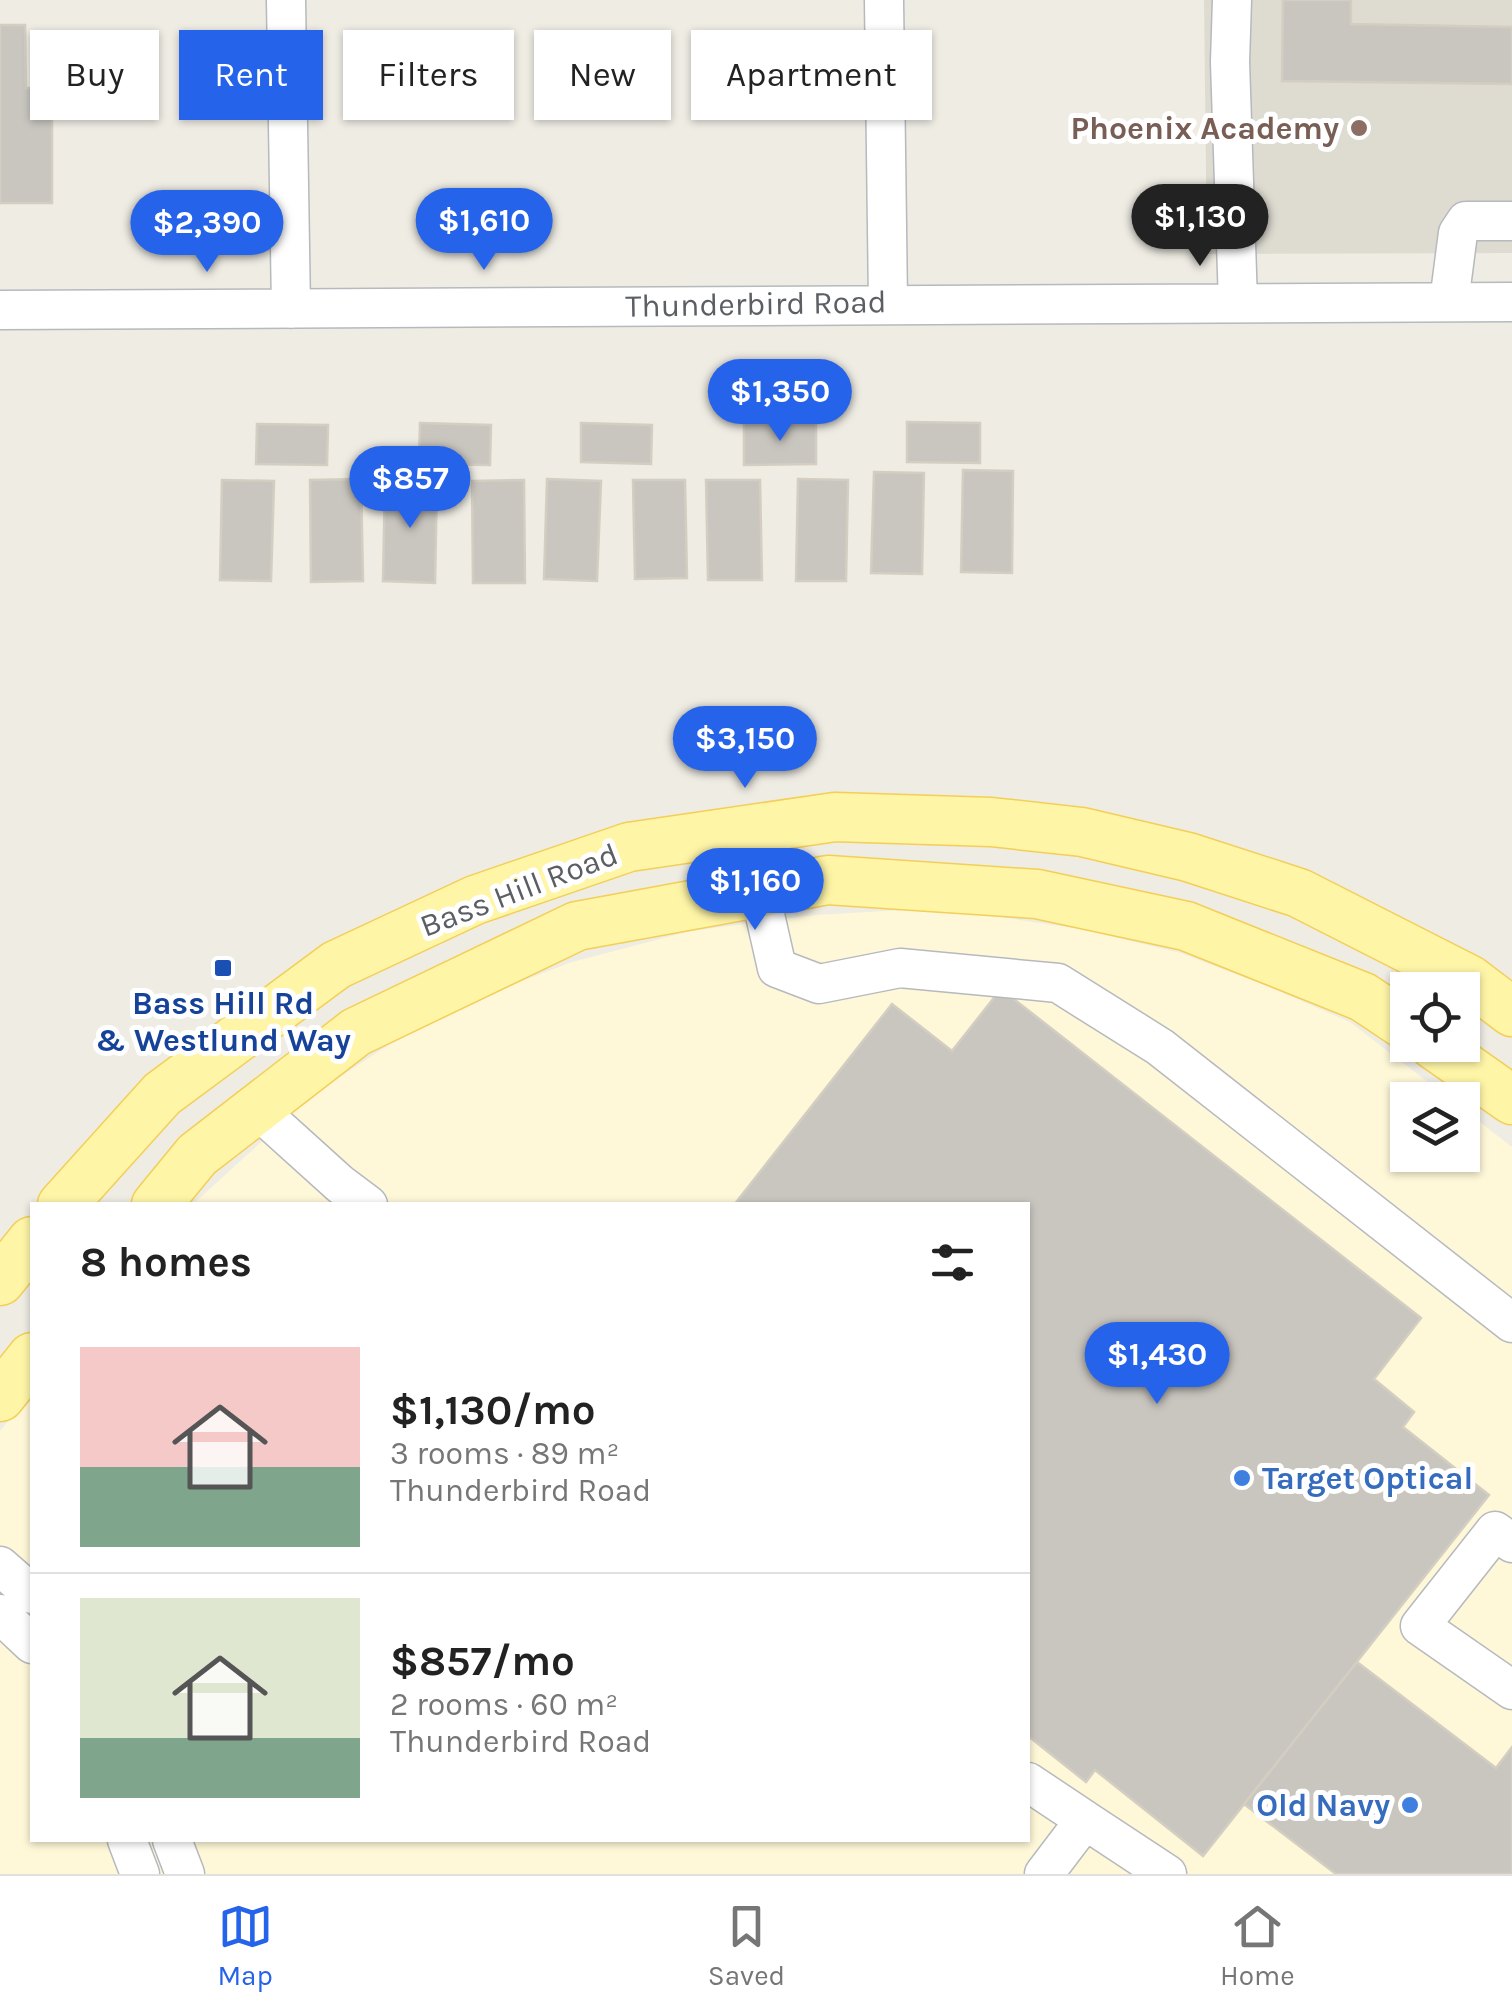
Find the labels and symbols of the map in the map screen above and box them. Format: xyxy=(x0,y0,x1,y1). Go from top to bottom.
place label: Phoenix Academy xyxy=(1070,110,1339,147)
marker: Phoenix Academy xyxy=(1348,117,1370,139)
pin: $1,130 xyxy=(1119,184,1281,269)
pin: $1,610 xyxy=(403,188,565,273)
pin: $2,390 xyxy=(126,190,288,275)
street label: Thunderbird Road xyxy=(625,283,887,325)
pin: $1,350 xyxy=(699,359,861,444)
pin: $857 xyxy=(351,446,469,531)
pin: $3,150 xyxy=(664,706,826,791)
street label: Bass Hill Road xyxy=(415,835,623,945)
pin: $1,160 xyxy=(674,848,836,933)
marker: Bass Hill Rd & Westlund Way xyxy=(212,957,234,979)
place label: Bass Hill Rd & Westlund Way xyxy=(95,985,351,1059)
pin: $1,430 xyxy=(1076,1322,1238,1407)
place label: Target Optical xyxy=(1262,1460,1473,1497)
marker: Target Optical xyxy=(1231,1467,1253,1489)
place label: Old Navy xyxy=(1256,1787,1390,1824)
marker: Old Navy xyxy=(1399,1794,1421,1816)

